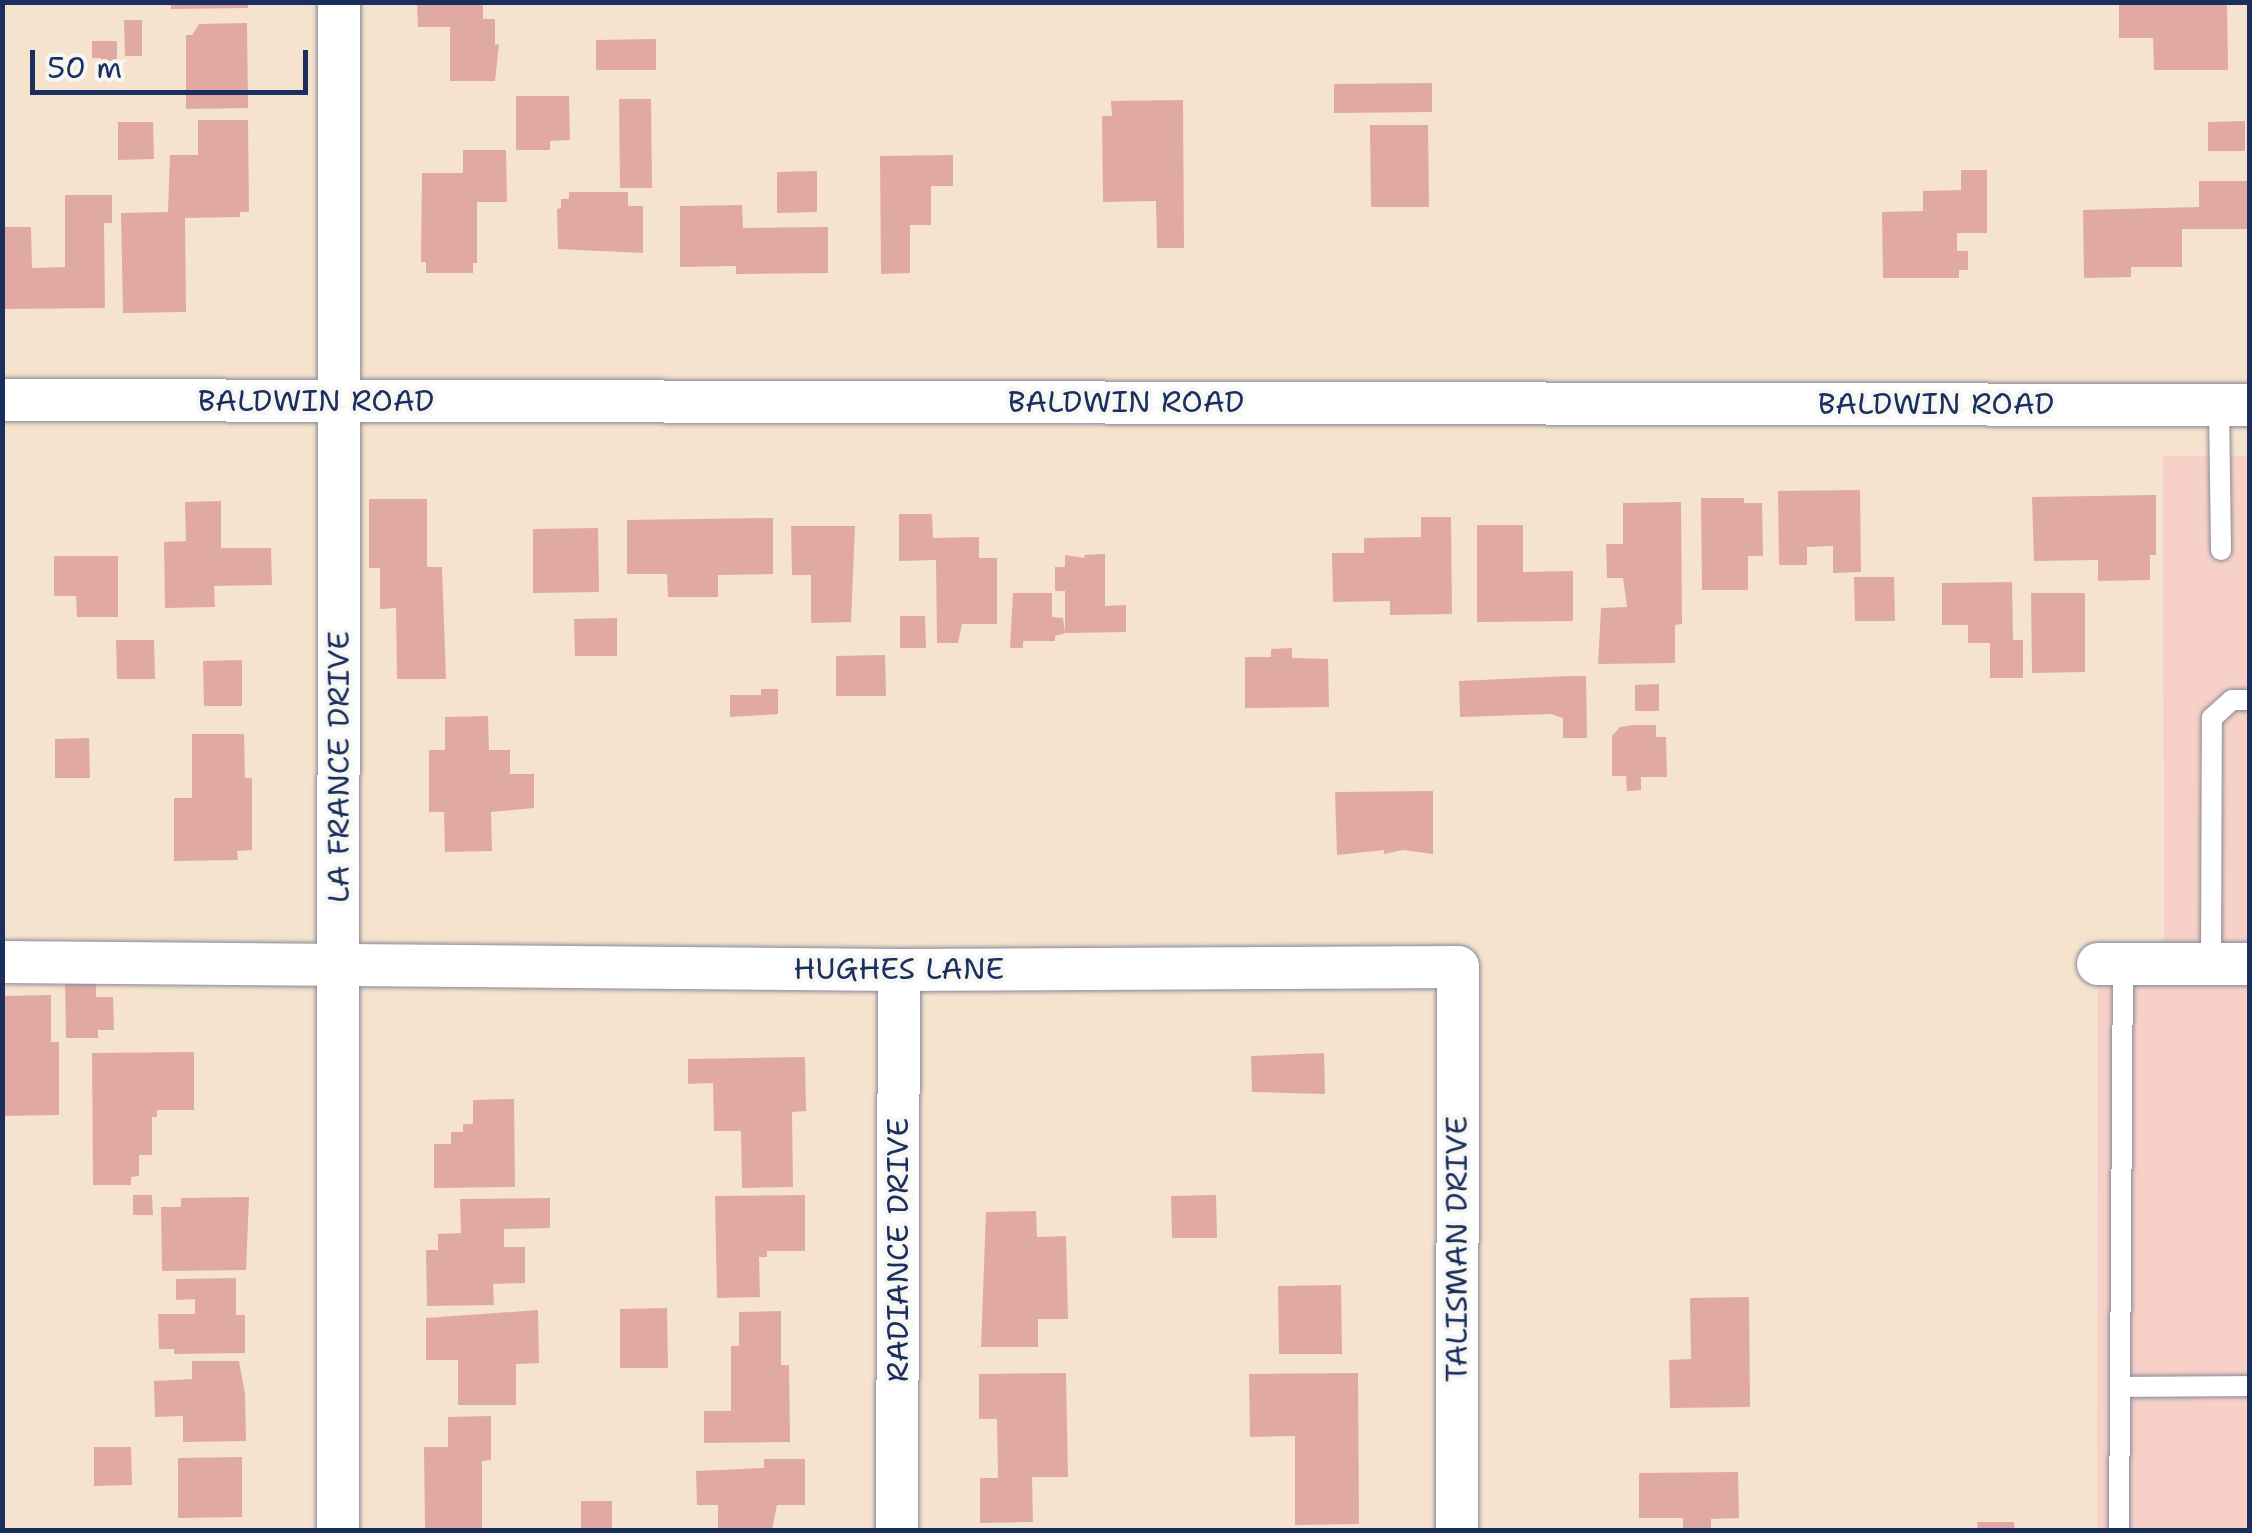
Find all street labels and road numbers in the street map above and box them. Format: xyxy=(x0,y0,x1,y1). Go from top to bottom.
street label: BALDWIN ROAD xyxy=(198,383,434,419)
street label: BALDWIN ROAD xyxy=(1008,384,1244,420)
street label: BALDWIN ROAD xyxy=(1818,386,2054,422)
street label: LA FRANCE DRIVE xyxy=(321,631,357,903)
street label: HUGHES LANE xyxy=(794,951,1004,987)
street label: TALISMAN DRIVE xyxy=(1439,1116,1475,1382)
street label: RADIANCE DRIVE xyxy=(880,1118,916,1382)

